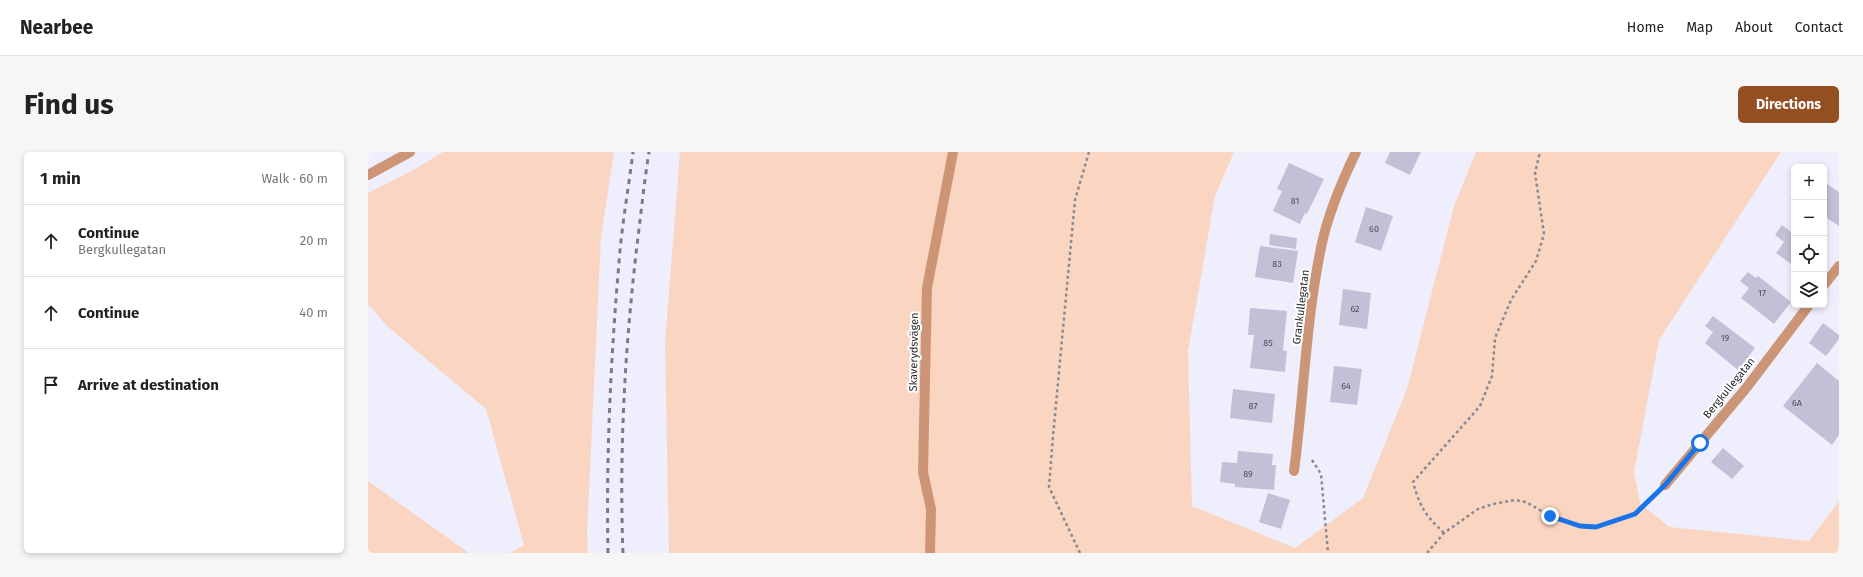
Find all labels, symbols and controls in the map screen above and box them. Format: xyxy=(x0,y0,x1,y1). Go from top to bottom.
text: Nearbee xyxy=(20,16,93,39)
text: Home xyxy=(1627,19,1664,36)
text: Map xyxy=(1686,19,1713,36)
text: About xyxy=(1735,19,1773,36)
text: Contact xyxy=(1795,19,1843,36)
button: Directions xyxy=(1738,86,1839,123)
text: Find us xyxy=(24,88,114,121)
map controls xyxy=(1791,164,1827,308)
button: + xyxy=(1791,164,1827,200)
text: 1 min xyxy=(40,168,81,189)
text: Walk · 60 m xyxy=(261,171,328,186)
house number: 81 xyxy=(1291,196,1299,206)
button: − xyxy=(1791,200,1827,236)
text: Continue xyxy=(78,224,139,242)
house number: 60 xyxy=(1369,224,1379,234)
icon: ahead xyxy=(40,230,62,252)
text: 20 m xyxy=(300,233,328,248)
button: locate xyxy=(1791,236,1827,272)
text: Bergkullegatan xyxy=(78,242,166,257)
house number: 83 xyxy=(1272,259,1282,269)
street label: Grankullegatan xyxy=(1290,269,1312,345)
button: layers xyxy=(1791,272,1827,308)
house number: 17 xyxy=(1758,288,1766,298)
icon: ahead xyxy=(40,302,62,324)
text: Continue xyxy=(78,304,139,322)
house number: 62 xyxy=(1350,304,1360,314)
text: 40 m xyxy=(299,305,328,320)
street label: Skaverydsvägen xyxy=(907,312,921,392)
house number: 19 xyxy=(1721,333,1730,343)
house number: 85 xyxy=(1263,338,1273,348)
street label: Bergkullegatan xyxy=(1700,355,1758,421)
icon: arrive xyxy=(40,374,62,396)
text: Arrive at destination xyxy=(78,376,219,394)
house number: 64 xyxy=(1341,381,1351,391)
house number: 6A xyxy=(1792,398,1803,408)
house number: 87 xyxy=(1249,401,1257,411)
route start xyxy=(1691,434,1709,452)
house number: 89 xyxy=(1243,469,1253,479)
route end xyxy=(1541,507,1559,525)

